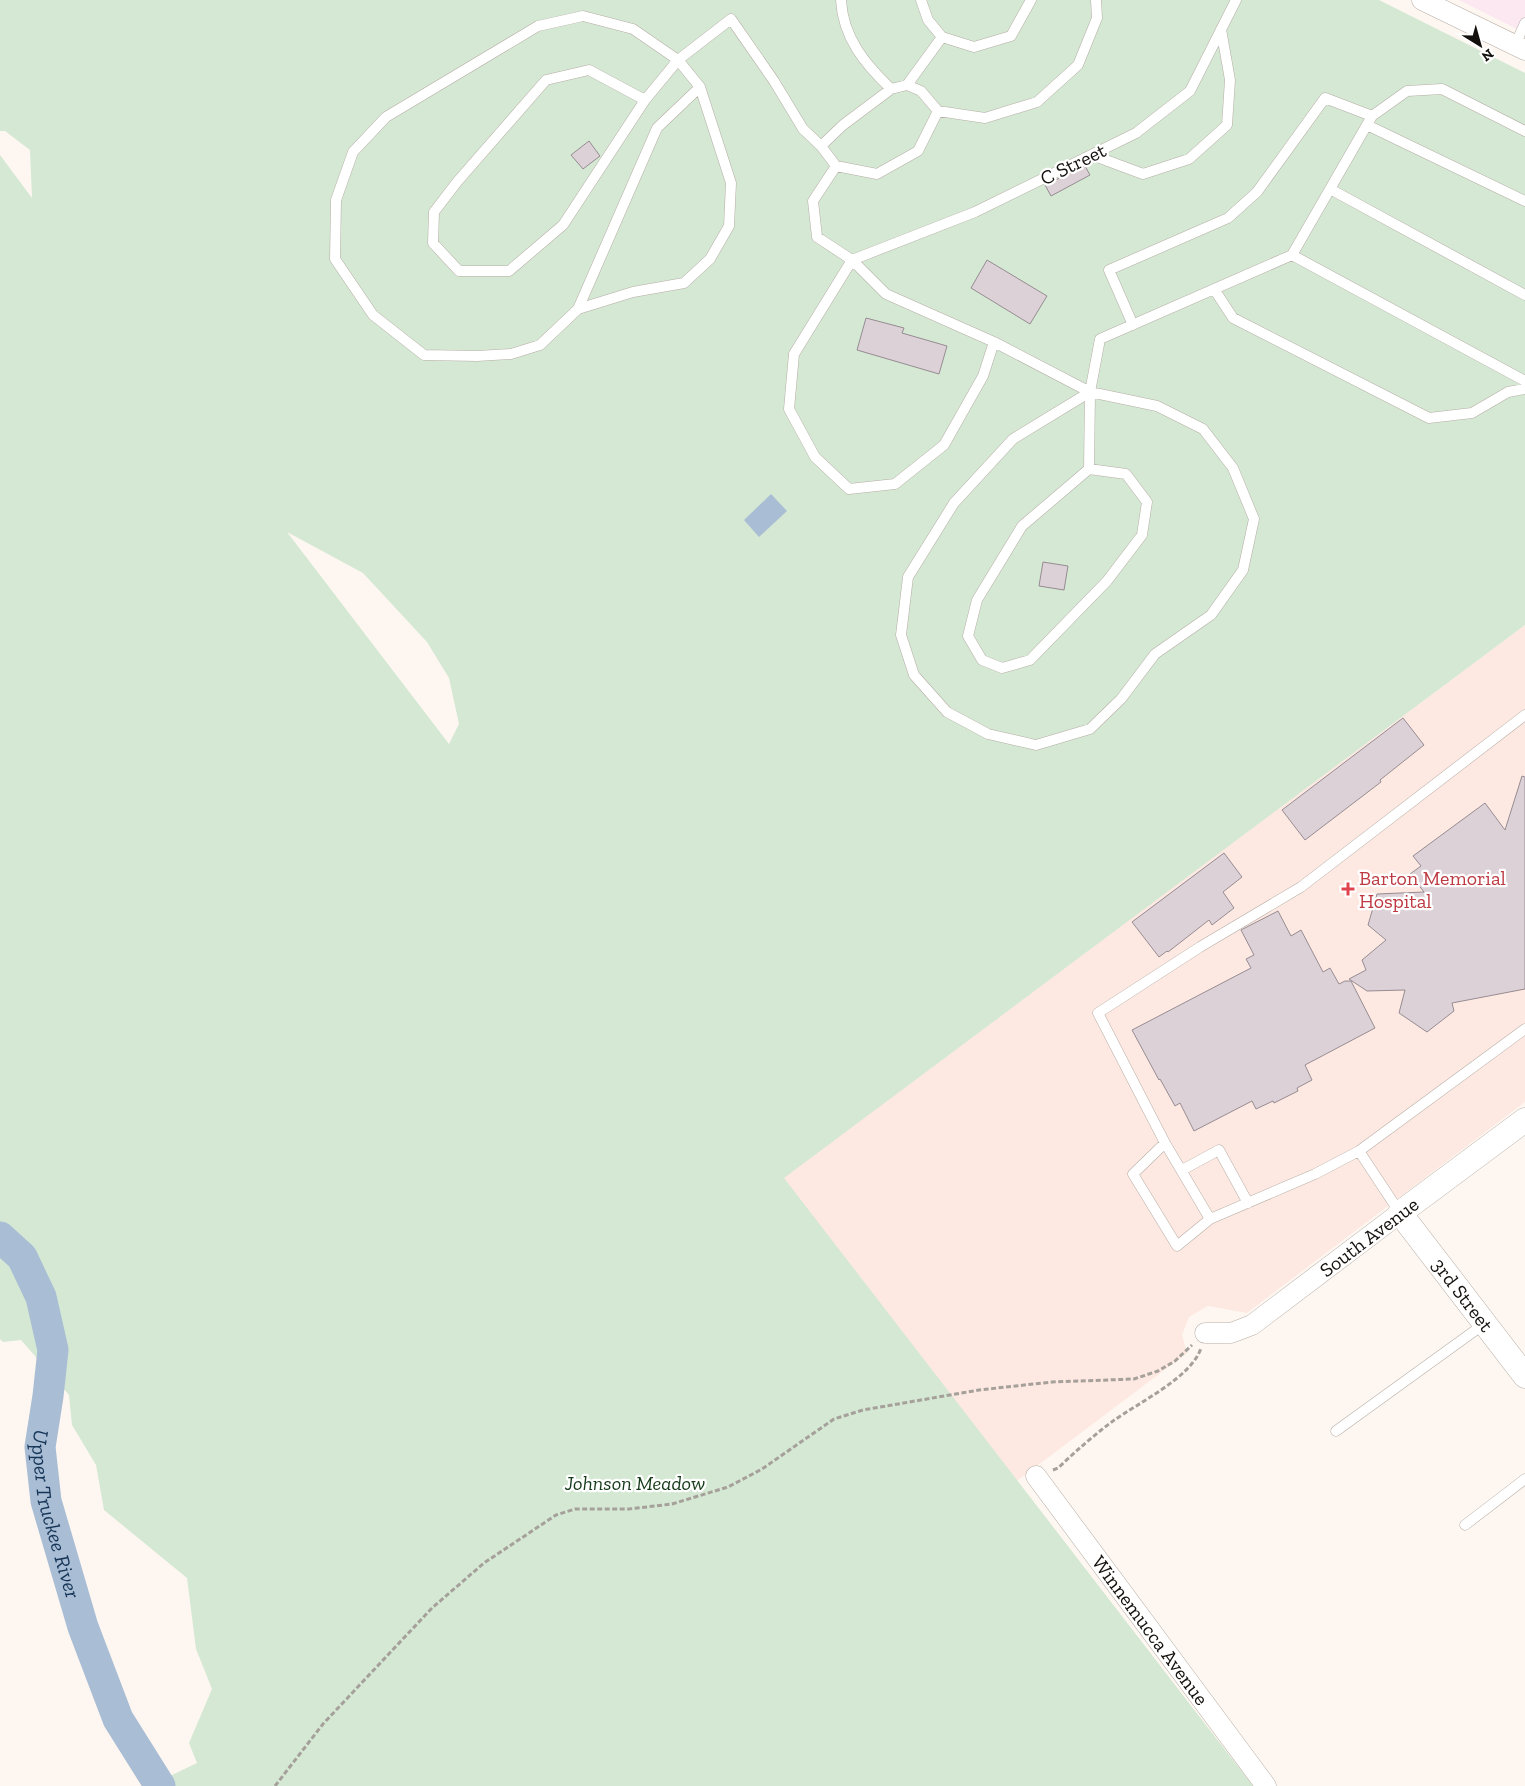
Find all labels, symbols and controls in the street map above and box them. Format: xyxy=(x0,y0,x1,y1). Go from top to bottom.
north arrow xyxy=(1455,20,1505,70)
text: N xyxy=(1478,45,1497,65)
street label: C Street xyxy=(1036,138,1110,190)
place label: Barton Memorial Hospital xyxy=(1359,866,1506,913)
marker: Barton Memorial Hospital xyxy=(1341,882,1355,896)
street label: South Avenue xyxy=(1315,1192,1423,1282)
street label: 3rd Street xyxy=(1427,1253,1499,1337)
water label: Upper Truckee River xyxy=(27,1428,87,1602)
park label: Johnson Meadow xyxy=(564,1471,705,1495)
street label: Winnemucca Avenue xyxy=(1087,1551,1214,1710)

